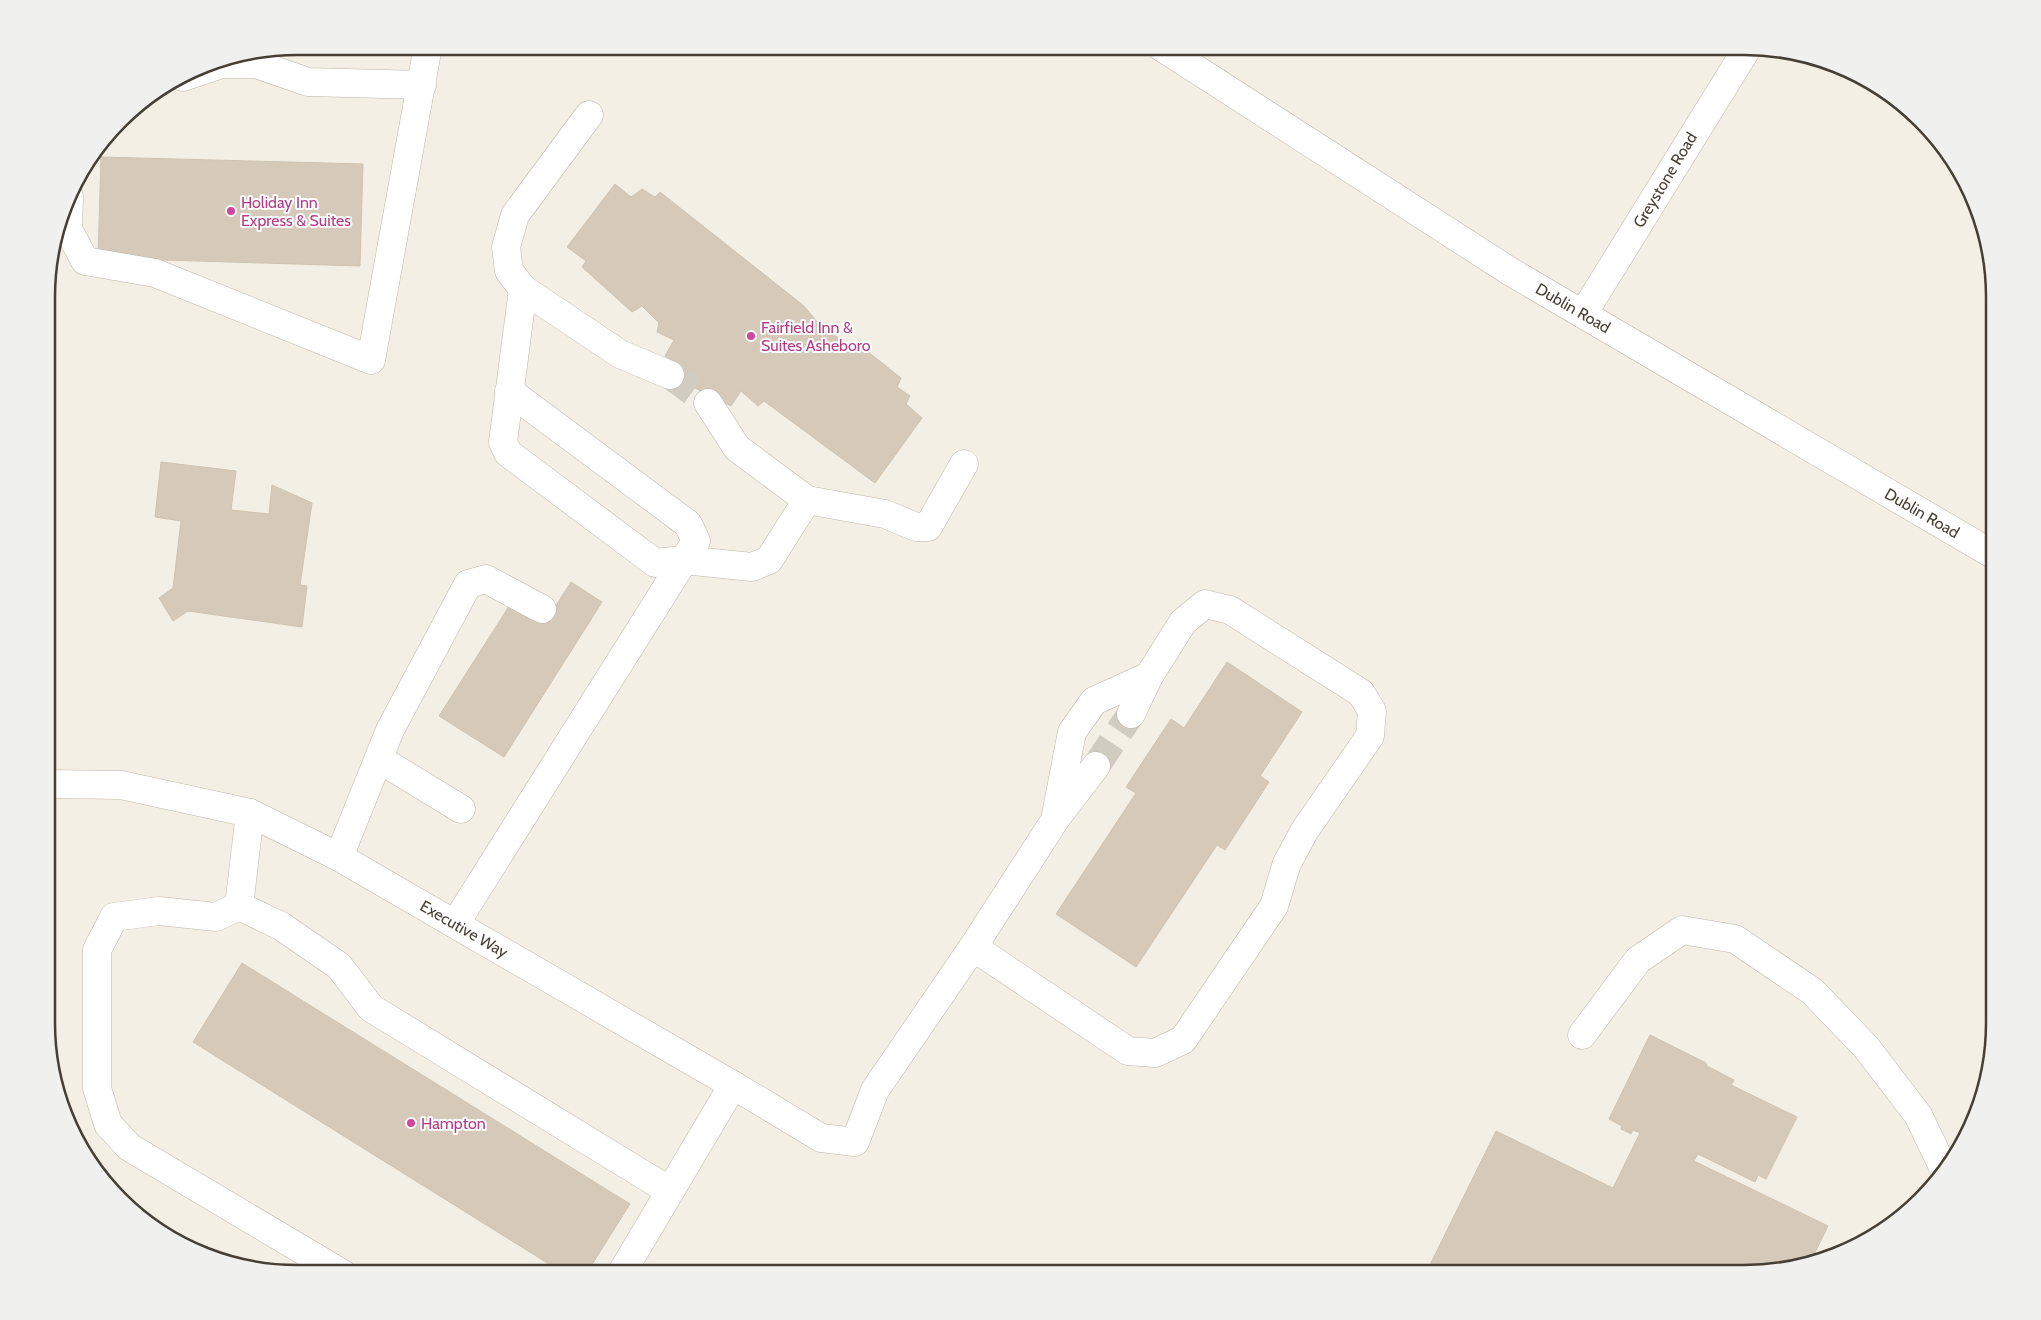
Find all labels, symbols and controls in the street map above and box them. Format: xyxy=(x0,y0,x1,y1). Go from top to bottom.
street label: Greystone Road xyxy=(1629,129,1701,231)
place label: Holiday Inn Express & Suites xyxy=(241,193,351,230)
marker: Holiday Inn Express & Suites xyxy=(225,205,237,217)
street label: Dublin Road xyxy=(1532,279,1614,337)
place label: Fairfield Inn & Suites Asheboro xyxy=(761,318,871,355)
marker: Fairfield Inn & Suites Asheboro xyxy=(745,330,757,342)
street label: Dublin Road xyxy=(1881,484,1963,542)
street label: Executive Way xyxy=(417,896,511,962)
place label: Hampton xyxy=(421,1114,486,1133)
marker: Hampton xyxy=(405,1117,417,1129)

